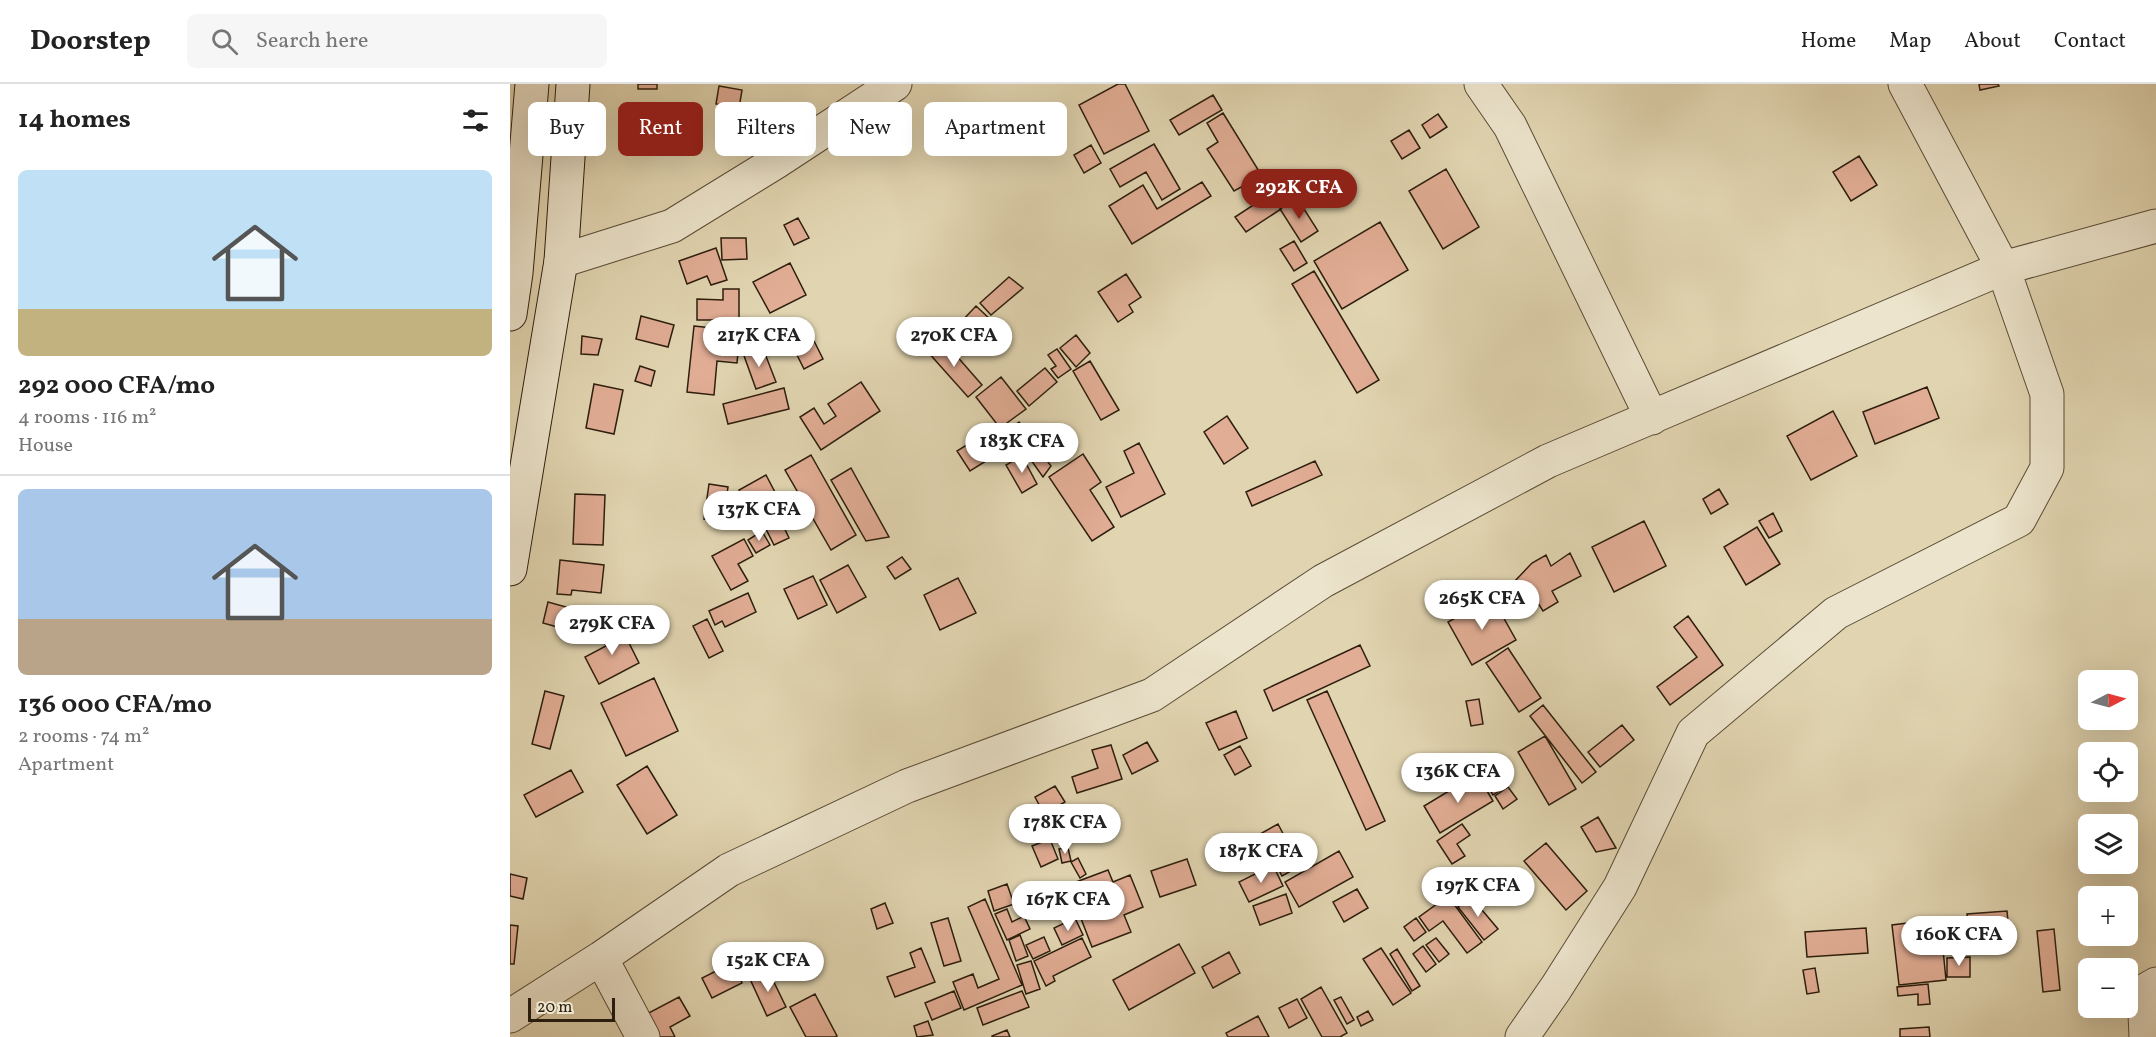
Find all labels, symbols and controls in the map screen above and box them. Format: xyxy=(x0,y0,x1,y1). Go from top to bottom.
search box xyxy=(187,14,607,68)
text: Doorstep xyxy=(30,22,151,61)
icon: search xyxy=(208,25,241,58)
text: Search here xyxy=(256,26,369,57)
text: Home xyxy=(1801,27,1856,56)
text: Map xyxy=(1889,27,1931,56)
text: About xyxy=(1964,27,2021,56)
text: Contact xyxy=(2054,27,2126,56)
text: 14 homes xyxy=(18,102,131,138)
chip: Buy xyxy=(528,102,606,156)
chip: Rent xyxy=(618,102,703,156)
chip: Filters xyxy=(715,102,816,156)
chip: New xyxy=(828,102,912,156)
chip: Apartment xyxy=(924,102,1067,156)
icon: filters xyxy=(459,104,492,137)
pin: 292K CFA xyxy=(1237,169,1361,220)
text: 292K CFA xyxy=(1255,174,1343,202)
icon: home xyxy=(201,209,309,317)
pin: 217K CFA xyxy=(697,317,821,368)
pin: 270K CFA xyxy=(892,317,1016,368)
text: 217K CFA xyxy=(717,322,801,350)
text: 270K CFA xyxy=(910,322,998,350)
text: 292 000 CFA/mo xyxy=(18,368,215,404)
text: 4 rooms · 116 m² xyxy=(18,404,157,432)
pin: 183K CFA xyxy=(960,423,1084,474)
text: 183K CFA xyxy=(979,428,1065,456)
text: House xyxy=(18,432,73,460)
pin: 137K CFA xyxy=(697,491,821,542)
text: 137K CFA xyxy=(717,496,801,524)
icon: home xyxy=(201,528,309,636)
pin: 265K CFA xyxy=(1420,580,1544,631)
text: 265K CFA xyxy=(1438,585,1526,613)
pin: 279K CFA xyxy=(550,605,674,656)
text: 279K CFA xyxy=(569,610,655,638)
north arrow xyxy=(2078,670,2138,730)
map controls xyxy=(2078,670,2138,1018)
text: 136 000 CFA/mo xyxy=(18,687,212,723)
text: 2 rooms · 74 m² xyxy=(18,723,149,751)
button: locate xyxy=(2078,742,2138,802)
text: Apartment xyxy=(18,751,114,779)
pin: 136K CFA xyxy=(1396,753,1520,804)
text: 136K CFA xyxy=(1415,758,1501,786)
pin: 178K CFA xyxy=(1003,804,1127,855)
text: 178K CFA xyxy=(1023,809,1107,837)
button: layers xyxy=(2078,814,2138,874)
pin: 187K CFA xyxy=(1199,833,1323,884)
text: 187K CFA xyxy=(1219,838,1303,866)
pin: 197K CFA xyxy=(1416,867,1540,918)
text: 197K CFA xyxy=(1436,872,1520,900)
pin: 167K CFA xyxy=(1006,881,1130,932)
text: 167K CFA xyxy=(1026,886,1110,914)
button: + xyxy=(2078,886,2138,946)
pin: 160K CFA xyxy=(1897,916,2021,967)
text: 160K CFA xyxy=(1915,921,2003,949)
pin: 152K CFA xyxy=(706,942,830,993)
text: 152K CFA xyxy=(726,947,810,975)
button: − xyxy=(2078,958,2138,1018)
scale bar xyxy=(528,995,615,1022)
text: 20 m xyxy=(537,997,572,1019)

